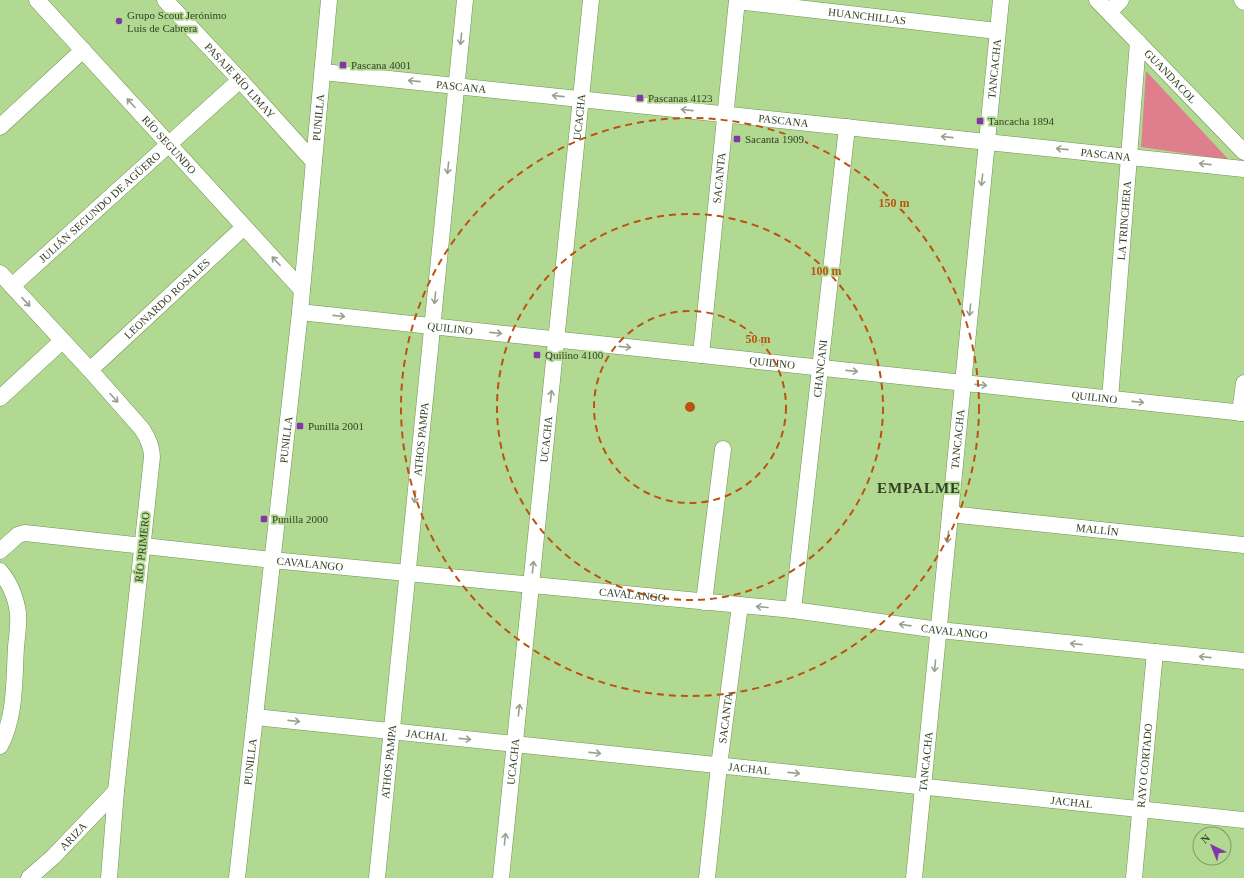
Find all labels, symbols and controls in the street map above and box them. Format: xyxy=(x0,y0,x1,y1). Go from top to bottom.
street label: HUANCHILLAS xyxy=(828,6,907,26)
place label: Grupo Scout Jerónimo Luis de Cabrera xyxy=(127,9,227,34)
marker: Grupo Scout Jerónimo Luis de Cabrera xyxy=(114,16,124,26)
one-way arrow xyxy=(457,32,465,45)
street label: TANCACHA xyxy=(985,38,1003,100)
street label: PASAJE RÍO LIMAY xyxy=(202,41,277,121)
street label: GUANDACOL xyxy=(1142,47,1199,106)
place label: Pascana 4001 xyxy=(351,59,411,71)
marker: Pascana 4001 xyxy=(338,60,348,70)
one-way arrow xyxy=(408,78,421,85)
street label: PASCANA xyxy=(436,78,487,95)
place label: Pascanas 4123 xyxy=(648,92,713,104)
street label: PUNILLA xyxy=(310,93,326,141)
one-way arrow xyxy=(552,93,565,100)
street label: UCACHA xyxy=(571,93,587,141)
marker: Pascanas 4123 xyxy=(635,93,645,103)
one-way arrow xyxy=(126,98,136,108)
one-way arrow xyxy=(681,106,694,114)
street label: PASCANA xyxy=(758,112,809,129)
street label: RÍO SEGUNDO xyxy=(140,113,199,176)
place label: Tancacha 1894 xyxy=(988,115,1055,127)
marker: Tancacha 1894 xyxy=(975,116,985,126)
place label: Sacanta 1909 xyxy=(745,133,804,145)
marker: Sacanta 1909 xyxy=(732,134,742,144)
one-way arrow xyxy=(941,134,954,141)
one-way arrow xyxy=(1056,146,1069,153)
street label: PASCANA xyxy=(1080,146,1131,163)
street label: JULIÁN SEGUNDO DE AGÜERO xyxy=(36,149,163,265)
street label: SACANTA xyxy=(710,152,728,204)
one-way arrow xyxy=(444,161,452,174)
one-way arrow xyxy=(1199,161,1212,168)
one-way arrow xyxy=(979,173,986,186)
street label: LA TRINCHERA xyxy=(1115,180,1133,261)
text: 150 m xyxy=(879,196,910,210)
street label: LEONARDO ROSALES xyxy=(122,256,212,341)
one-way arrow xyxy=(271,256,280,266)
text: 100 m xyxy=(811,264,842,278)
one-way arrow xyxy=(431,291,439,304)
one-way arrow xyxy=(22,297,31,307)
one-way arrow xyxy=(966,303,974,316)
one-way arrow xyxy=(332,313,345,320)
street label: QUILINO xyxy=(427,320,474,336)
one-way arrow xyxy=(489,330,502,337)
text: 50 m xyxy=(746,332,771,346)
street label: CHANCANI xyxy=(811,339,829,398)
one-way arrow xyxy=(618,343,631,351)
place label: Quilino 4100 xyxy=(545,349,604,361)
marker: Quilino 4100 xyxy=(532,350,542,360)
street label: QUILINO xyxy=(749,354,796,371)
one-way arrow xyxy=(845,368,858,375)
one-way arrow xyxy=(974,381,987,389)
one-way arrow xyxy=(547,389,554,402)
street label: QUILINO xyxy=(1071,389,1118,405)
one-way arrow xyxy=(110,392,119,403)
one-way arrow xyxy=(1131,398,1144,406)
centre of rings xyxy=(683,400,697,414)
street label: ATHOS PAMPA xyxy=(411,402,431,477)
street label: TANCACHA xyxy=(949,409,966,470)
street label: PUNILLA xyxy=(277,416,294,464)
street label: UCACHA xyxy=(538,416,554,463)
place label: Punilla 2001 xyxy=(308,420,364,432)
marker: Punilla 2001 xyxy=(295,421,305,431)
district label: EMPALME xyxy=(877,480,961,496)
one-way arrow xyxy=(411,490,419,503)
street label: RÍO PRIMERO xyxy=(132,511,152,583)
place label: Punilla 2000 xyxy=(272,513,328,525)
marker: Punilla 2000 xyxy=(259,514,269,524)
street label: MALLÍN xyxy=(1075,521,1119,538)
one-way arrow xyxy=(944,530,952,543)
street label: CAVALANGO xyxy=(276,554,344,573)
one-way arrow xyxy=(529,561,537,574)
street label: CAVALANGO xyxy=(599,585,666,604)
one-way arrow xyxy=(756,603,769,611)
one-way arrow xyxy=(899,621,912,629)
street label: CAVALANGO xyxy=(920,622,988,641)
one-way arrow xyxy=(1070,640,1083,648)
one-way arrow xyxy=(1199,654,1212,661)
one-way arrow xyxy=(931,659,939,672)
street label: SACANTA xyxy=(716,692,735,744)
one-way arrow xyxy=(515,704,522,717)
one-way arrow xyxy=(287,717,300,725)
street label: RAYO CORTADO xyxy=(1135,723,1154,808)
street label: ATHOS PAMPA xyxy=(379,724,398,799)
street label: JACHAL xyxy=(405,727,449,743)
street label: TANCACHA xyxy=(917,731,934,792)
one-way arrow xyxy=(458,735,471,743)
street label: PUNILLA xyxy=(241,738,259,786)
street label: UCACHA xyxy=(505,738,521,785)
one-way arrow xyxy=(588,749,601,756)
street label: JACHAL xyxy=(728,760,771,777)
one-way arrow xyxy=(787,770,800,777)
street label: JACHAL xyxy=(1050,794,1093,810)
street label: ARIZA xyxy=(57,820,89,852)
north arrow xyxy=(1192,826,1232,866)
text: N xyxy=(1198,832,1212,846)
one-way arrow xyxy=(502,833,509,846)

